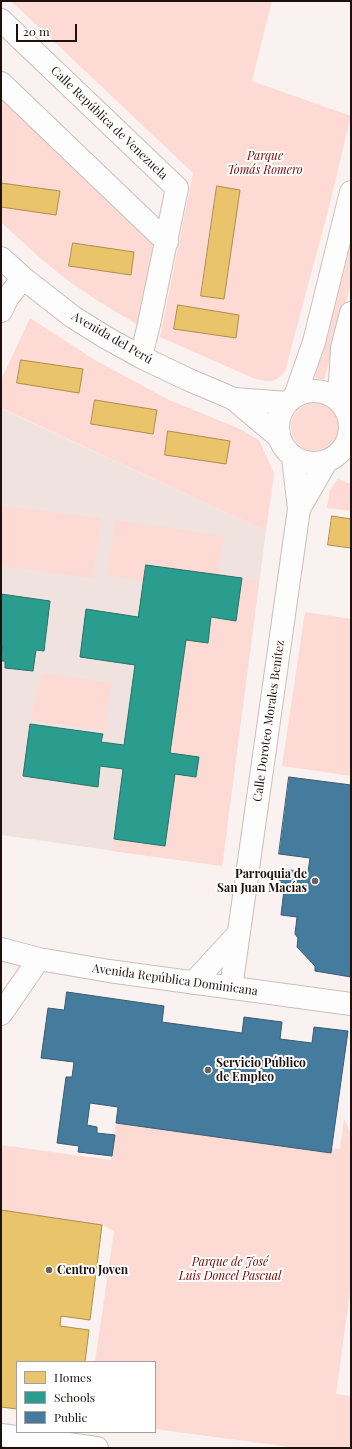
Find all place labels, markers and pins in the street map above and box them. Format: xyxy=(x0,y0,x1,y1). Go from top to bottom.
place label: Parroquia de San Juan Macías xyxy=(217,867,307,895)
marker: Parroquia de San Juan Macías xyxy=(310,876,320,886)
place label: Servicio Público de Empleo xyxy=(216,1056,306,1084)
marker: Servicio Público de Empleo xyxy=(203,1065,213,1075)
place label: Centro Joven xyxy=(57,1263,128,1277)
marker: Centro Joven xyxy=(44,1265,54,1275)

